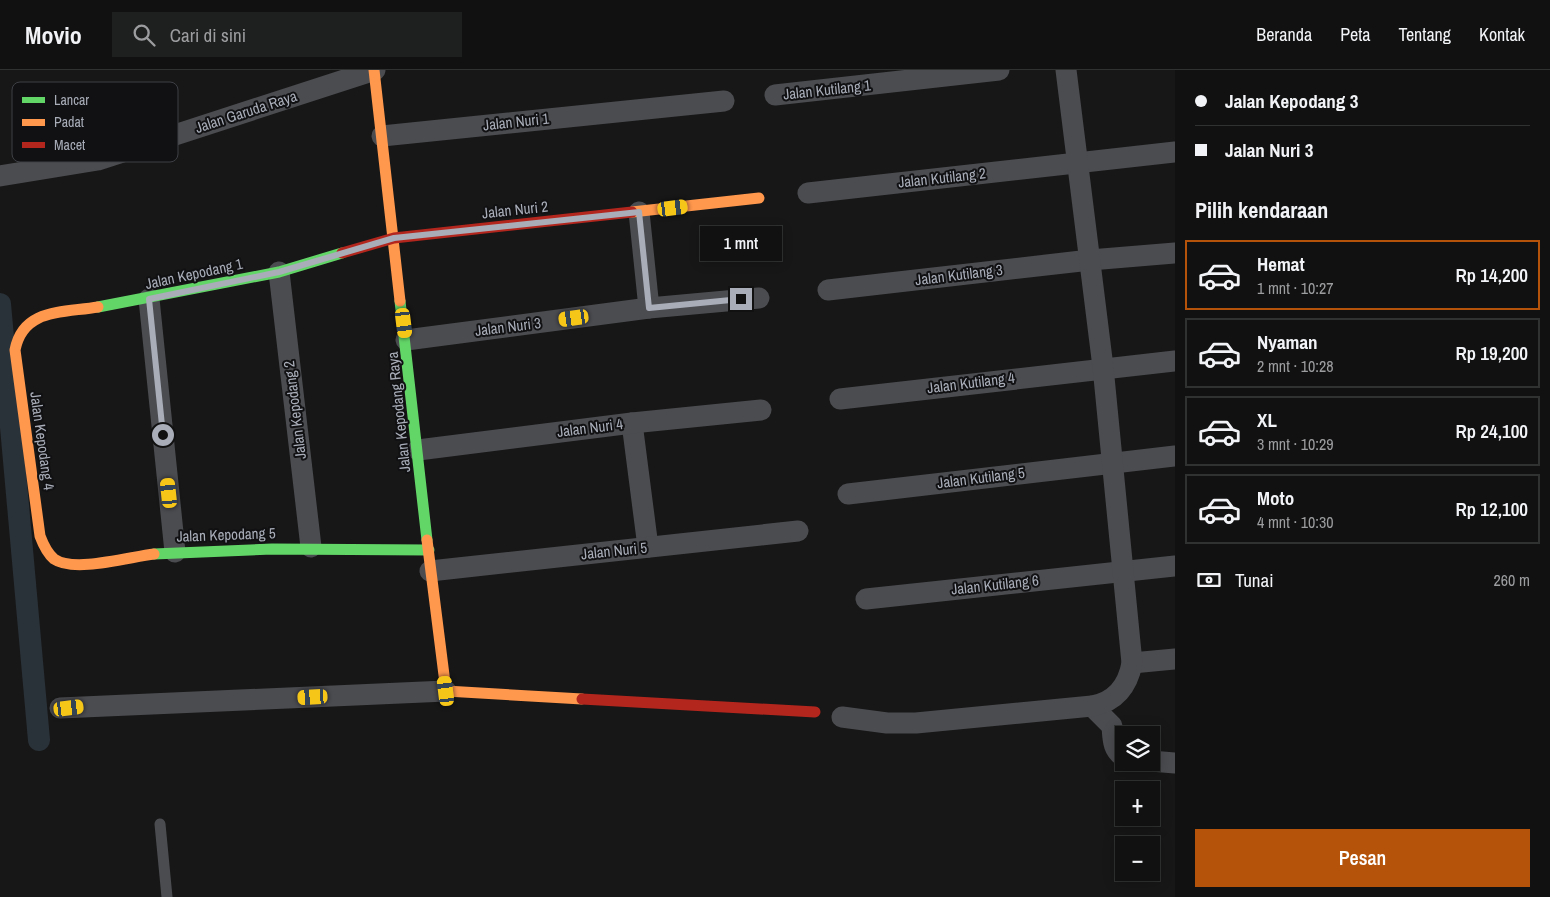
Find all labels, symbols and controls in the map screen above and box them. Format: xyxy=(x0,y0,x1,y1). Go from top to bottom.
search box xyxy=(112,12,462,57)
text: Movio xyxy=(25,19,82,51)
icon: search xyxy=(130,21,158,49)
text: Cari di sini xyxy=(170,22,246,48)
text: Beranda xyxy=(1256,22,1312,47)
text: Peta xyxy=(1340,22,1371,47)
text: Tentang xyxy=(1399,22,1451,47)
text: Kontak xyxy=(1479,22,1525,47)
street label: Jalan Kutilang 1 xyxy=(782,74,872,105)
legend xyxy=(12,82,178,162)
street label: Jalan Garuda Raya xyxy=(192,85,300,138)
text: Jalan Kepodang 3 xyxy=(1225,88,1358,114)
text: Lancar xyxy=(54,91,89,109)
street label: Jalan Nuri 1 xyxy=(482,108,550,135)
text: Padat xyxy=(54,113,84,131)
text: Macet xyxy=(54,136,85,154)
text: Jalan Nuri 3 xyxy=(1225,137,1313,163)
street label: Jalan Kutilang 2 xyxy=(897,162,987,193)
text: Pilih kendaraan xyxy=(1195,195,1328,225)
street label: Jalan Nuri 2 xyxy=(481,196,549,223)
car xyxy=(657,199,688,217)
callout: 1 mnt xyxy=(700,226,782,262)
text: 1 mnt xyxy=(724,232,758,254)
text: Hemat xyxy=(1257,251,1305,277)
street label: Jalan Kepodang 1 xyxy=(143,253,245,294)
icon: car xyxy=(1197,253,1242,298)
street label: Jalan Kutilang 3 xyxy=(914,259,1004,290)
text: Rp 14,200 xyxy=(1456,262,1528,288)
text: 1 mnt · 10:27 xyxy=(1257,277,1334,299)
route end xyxy=(730,288,752,310)
car xyxy=(394,307,413,339)
car xyxy=(558,308,589,328)
street label: Jalan Nuri 3 xyxy=(474,312,542,341)
text: Nyaman xyxy=(1257,329,1318,355)
icon: car xyxy=(1197,331,1242,376)
text: Rp 19,200 xyxy=(1456,340,1528,366)
street label: Jalan Kepodang Raya xyxy=(382,351,415,473)
text: 2 mnt · 10:28 xyxy=(1257,355,1334,377)
street label: Jalan Kepodang 2 xyxy=(278,359,311,461)
street label: Jalan Kutilang 4 xyxy=(926,367,1016,398)
street label: Jalan Kepodang 4 xyxy=(25,390,60,492)
text: XL xyxy=(1257,407,1277,433)
icon: car xyxy=(1197,409,1242,454)
street label: Jalan Nuri 4 xyxy=(556,413,624,442)
text: Rp 24,100 xyxy=(1456,418,1528,444)
route start xyxy=(152,424,174,446)
text: 3 mnt · 10:29 xyxy=(1257,433,1334,455)
street label: Jalan Kutilang 5 xyxy=(936,462,1026,493)
car xyxy=(159,477,178,509)
text: Moto xyxy=(1257,485,1294,511)
icon: car xyxy=(1197,487,1242,532)
text: Rp 12,100 xyxy=(1456,496,1528,522)
text: 4 mnt · 10:30 xyxy=(1257,511,1334,533)
street label: Jalan Kepodang 5 xyxy=(176,522,276,547)
street label: Jalan Nuri 5 xyxy=(580,537,648,564)
icon: cash xyxy=(1195,566,1223,594)
text: Tunai xyxy=(1235,567,1274,593)
street label: Jalan Kutilang 6 xyxy=(950,569,1040,600)
text: 260 m xyxy=(1494,569,1530,591)
car xyxy=(436,675,455,707)
car xyxy=(297,689,328,705)
car xyxy=(53,699,84,717)
map controls xyxy=(1115,726,1160,881)
button: layers xyxy=(1115,726,1160,771)
button: + xyxy=(1115,781,1160,826)
button: Pesan xyxy=(1195,829,1530,887)
button: − xyxy=(1115,836,1160,881)

